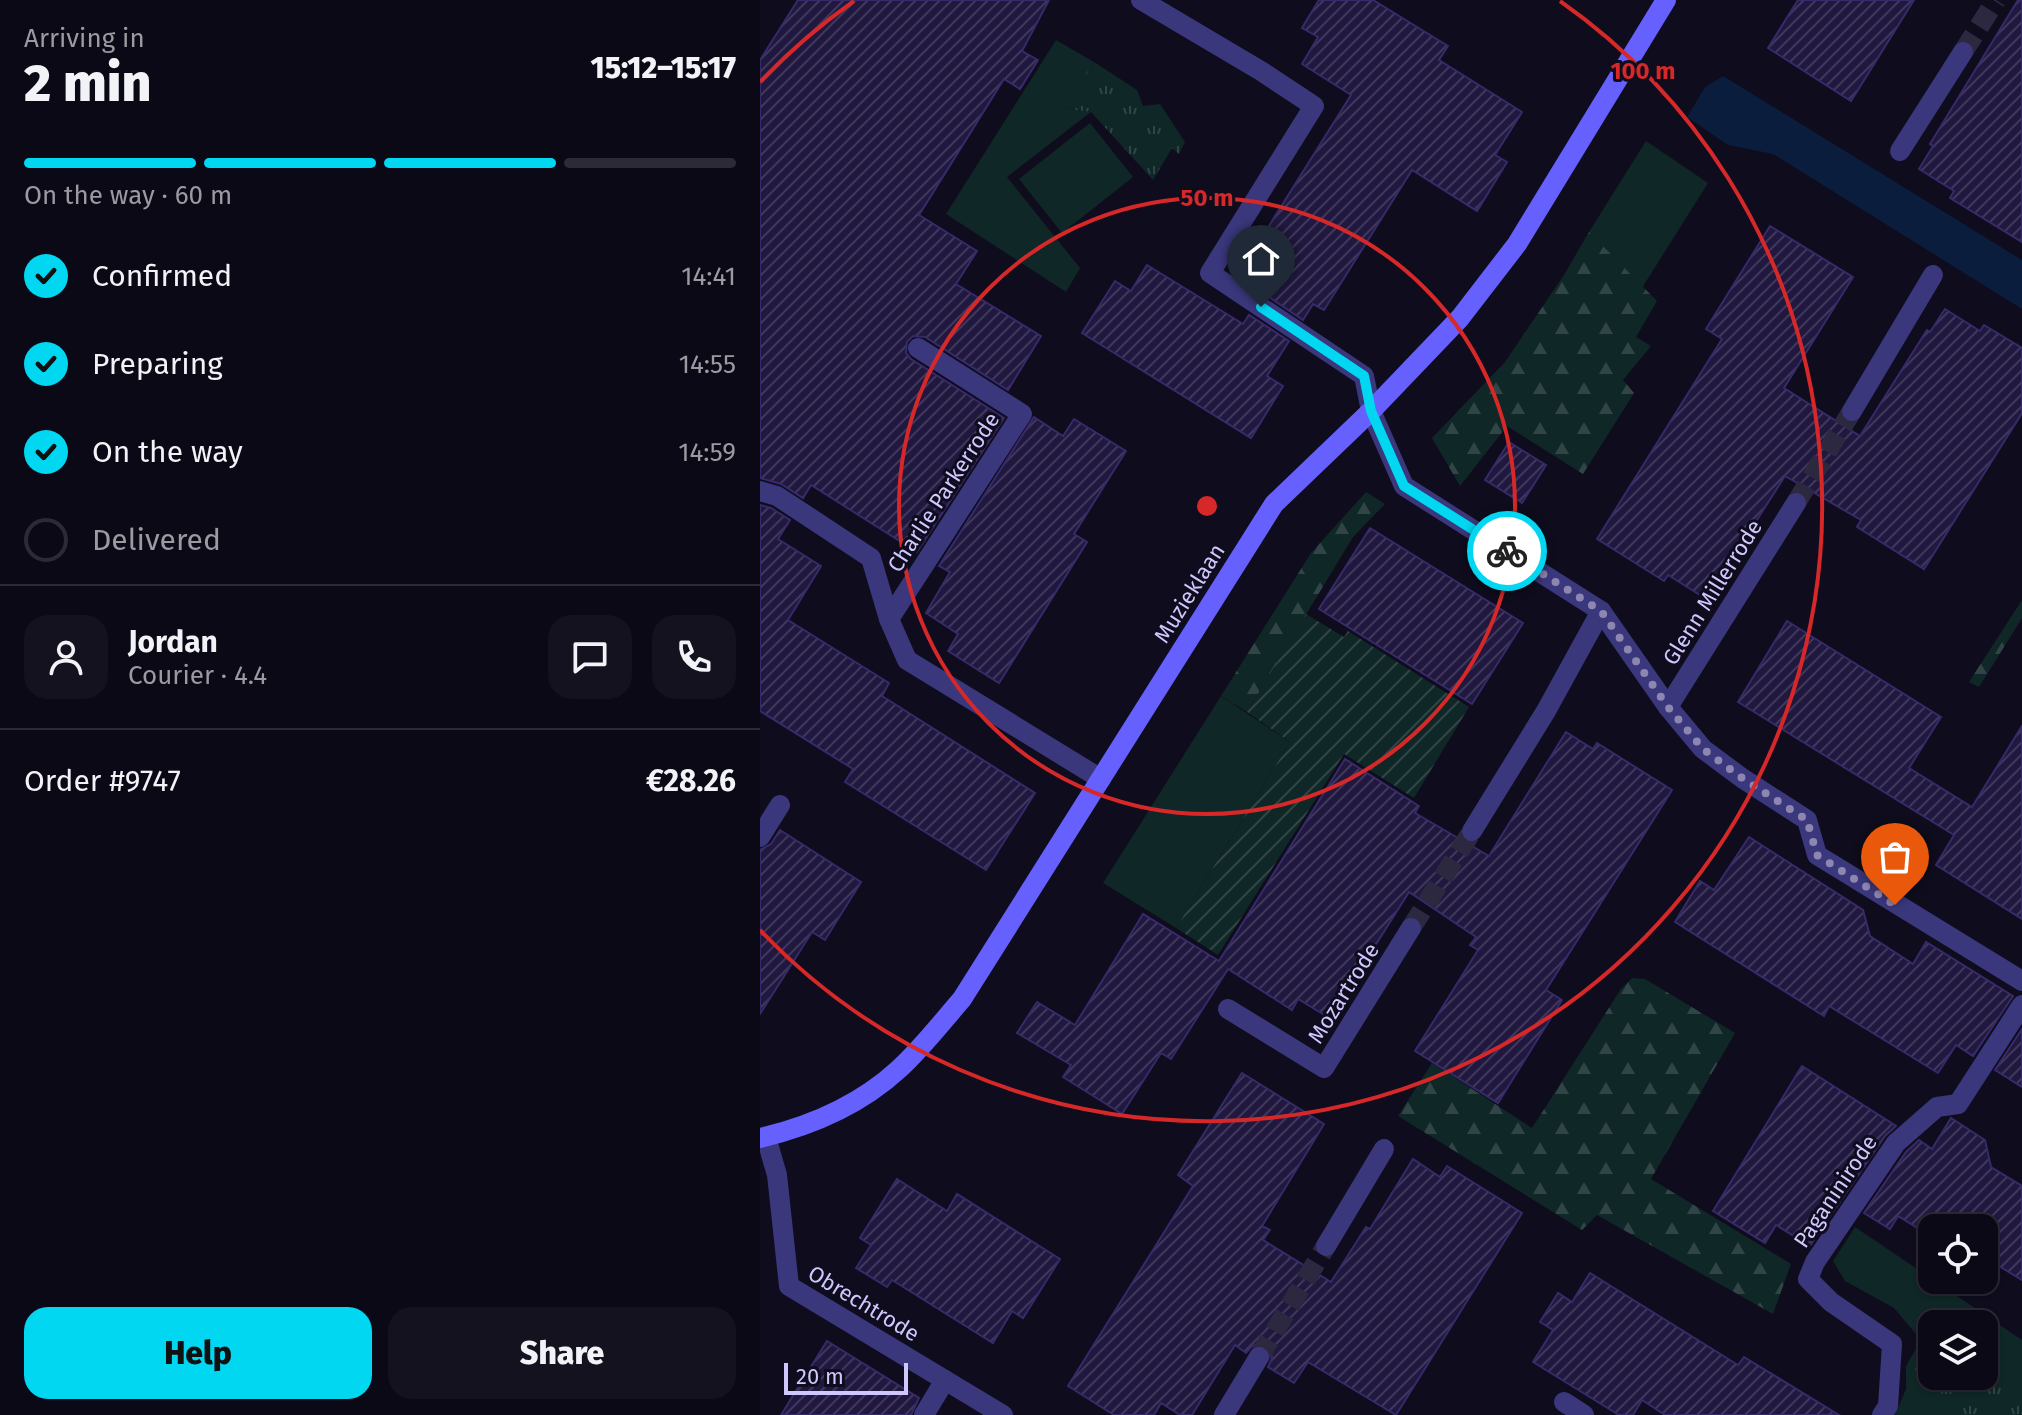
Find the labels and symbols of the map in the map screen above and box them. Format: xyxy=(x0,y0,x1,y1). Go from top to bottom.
text: 100 m xyxy=(1610,57,1676,85)
text: 50 m xyxy=(1181,184,1233,212)
pin xyxy=(1227,225,1295,307)
street label: Charlie Parkerrode xyxy=(882,407,1005,577)
centre of rings xyxy=(1193,492,1221,520)
courier xyxy=(1467,511,1547,591)
street label: Glenn Millerrode xyxy=(1657,515,1768,670)
street label: Muzieklaan xyxy=(1148,539,1231,648)
pin xyxy=(1861,823,1929,905)
street label: Mozartrode xyxy=(1302,938,1385,1048)
street label: Paganinirode xyxy=(1788,1130,1883,1253)
street label: Obrechtrode xyxy=(803,1260,924,1347)
scale bar xyxy=(784,1359,908,1395)

